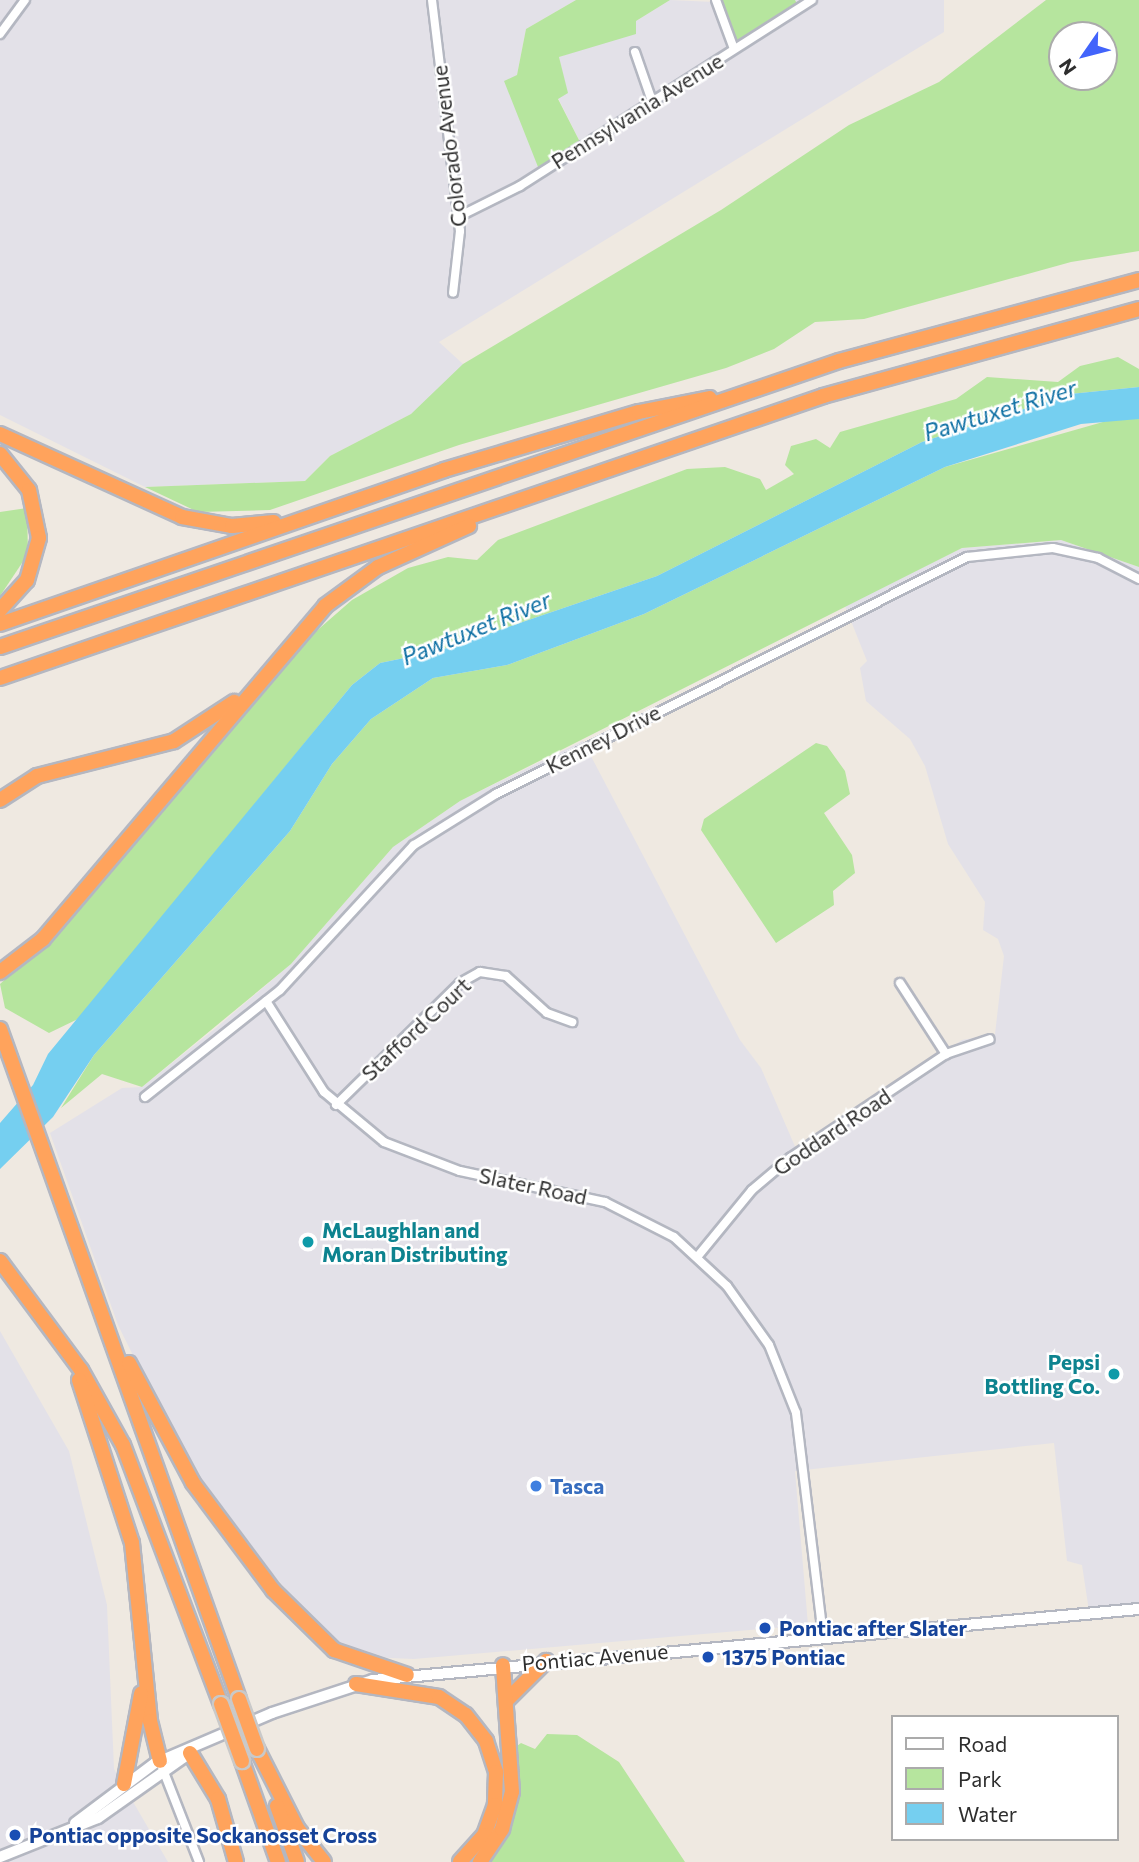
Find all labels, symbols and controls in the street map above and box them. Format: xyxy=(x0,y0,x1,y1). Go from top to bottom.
north arrow xyxy=(1048,21,1118,91)
street label: Pennsylvania Avenue xyxy=(547,48,727,174)
text: N xyxy=(1054,55,1081,80)
street label: Colorado Avenue xyxy=(427,64,471,228)
water label: Pawtuxet River xyxy=(920,374,1080,446)
water label: Pawtuxet River xyxy=(397,586,555,670)
street label: Kenney Drive xyxy=(542,699,664,779)
street label: Stafford Court xyxy=(356,972,476,1086)
street label: Goddard Road xyxy=(768,1083,896,1181)
street label: Slater Road xyxy=(477,1162,589,1210)
place label: McLaughlan and Moran Distributing xyxy=(322,1217,507,1267)
marker: McLaughlan and Moran Distributing xyxy=(300,1234,316,1250)
place label: Pepsi Bottling Co. xyxy=(985,1349,1100,1399)
marker: Pepsi Bottling Co. xyxy=(1106,1366,1122,1382)
place label: Tasca xyxy=(550,1473,604,1499)
marker: Tasca xyxy=(528,1478,544,1494)
place label: Pontiac after Slater xyxy=(779,1615,967,1641)
marker: Pontiac after Slater xyxy=(757,1620,773,1636)
street label: Pontiac Avenue xyxy=(521,1638,669,1676)
place label: 1375 Pontiac xyxy=(722,1644,845,1670)
marker: 1375 Pontiac xyxy=(700,1649,716,1665)
legend xyxy=(890,1715,1118,1841)
text: Road xyxy=(958,1731,1007,1756)
text: Park xyxy=(958,1766,1002,1791)
text: Water xyxy=(958,1801,1017,1826)
place label: Pontiac opposite Sockanosset Cross xyxy=(29,1822,377,1848)
marker: Pontiac opposite Sockanosset Cross xyxy=(7,1827,23,1843)

